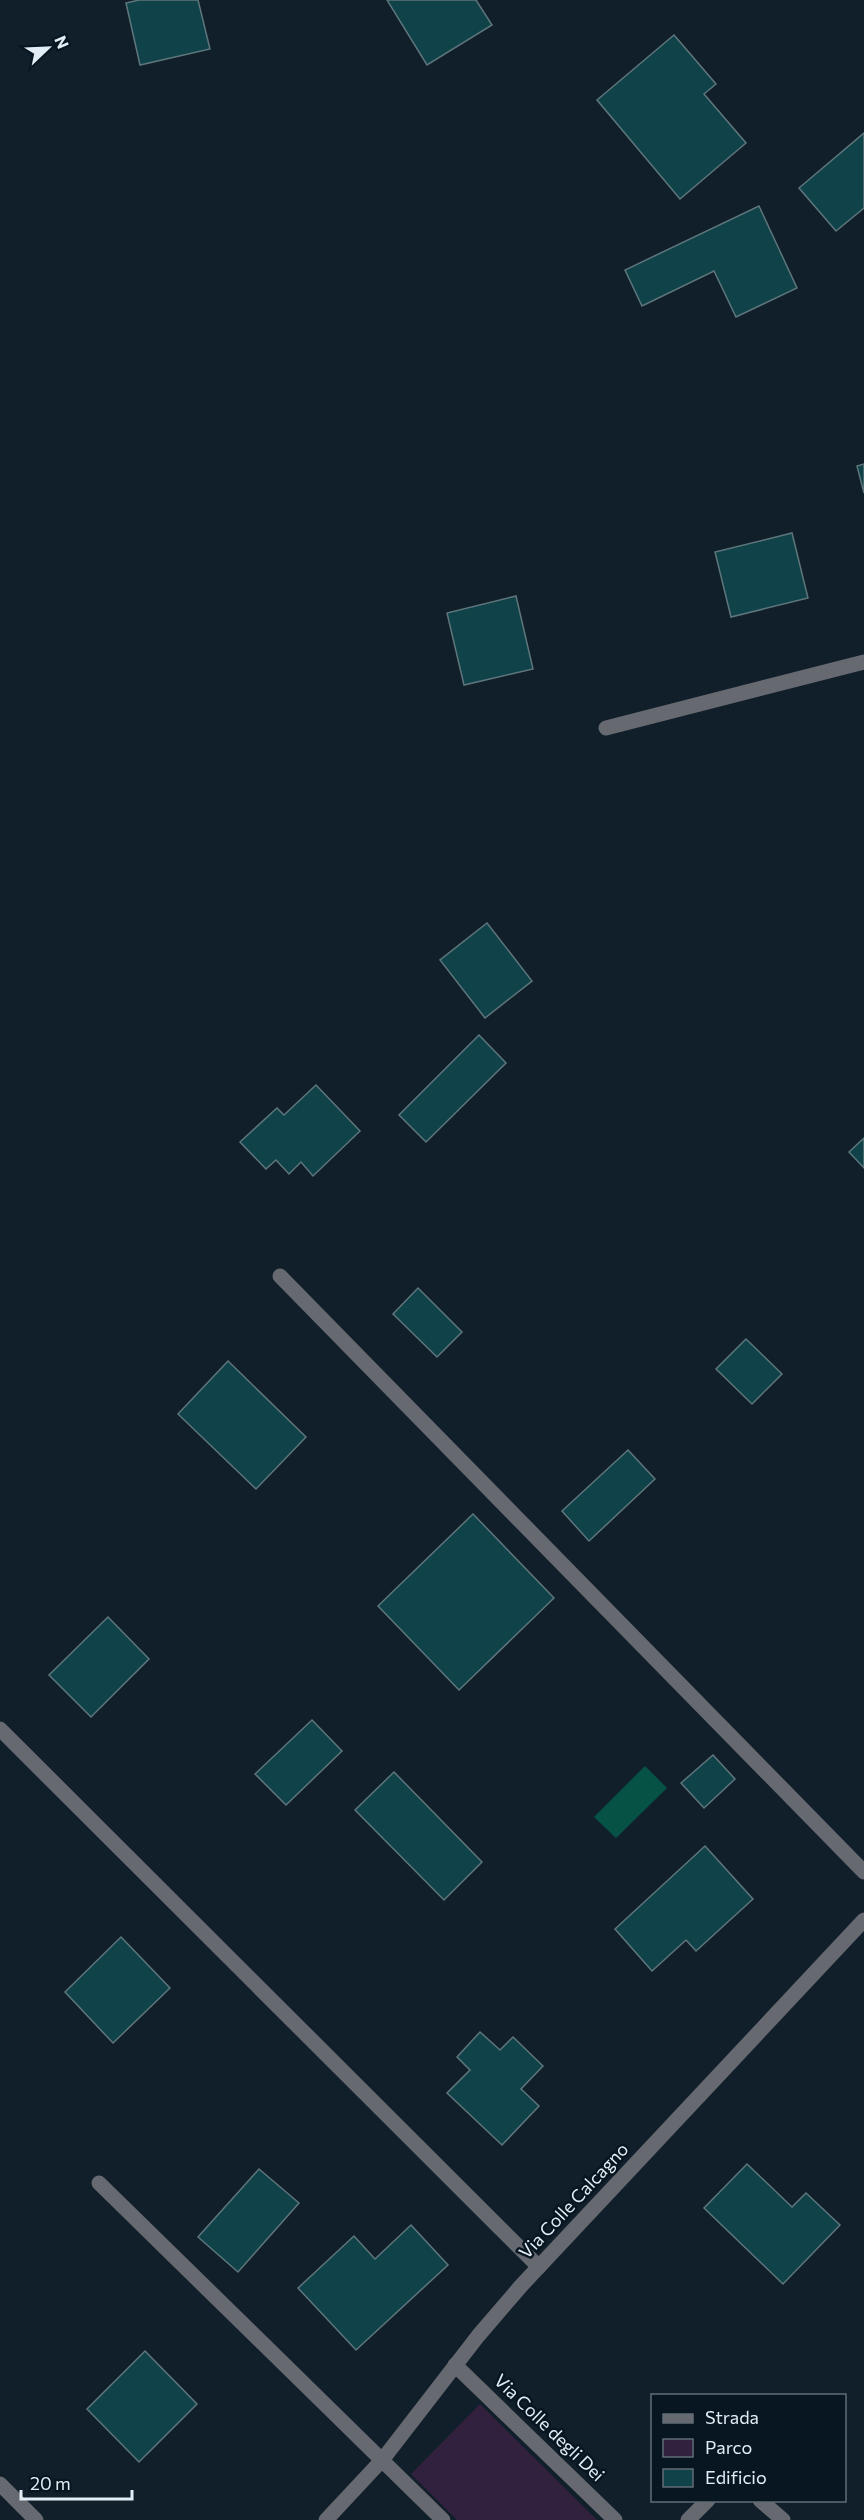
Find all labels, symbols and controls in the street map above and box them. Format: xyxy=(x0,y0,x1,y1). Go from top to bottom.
north arrow xyxy=(18,18,78,78)
text: N xyxy=(51,33,73,51)
street label: Via Colle Calcagno xyxy=(514,2138,633,2263)
street label: Via Colle degli Dei xyxy=(490,2369,609,2485)
legend xyxy=(651,2394,846,2502)
text: Strada xyxy=(705,2406,759,2428)
text: Parco xyxy=(705,2436,752,2458)
scale bar xyxy=(21,2463,132,2501)
text: Edificio xyxy=(705,2466,767,2488)
text: 20 m xyxy=(30,2472,71,2494)

